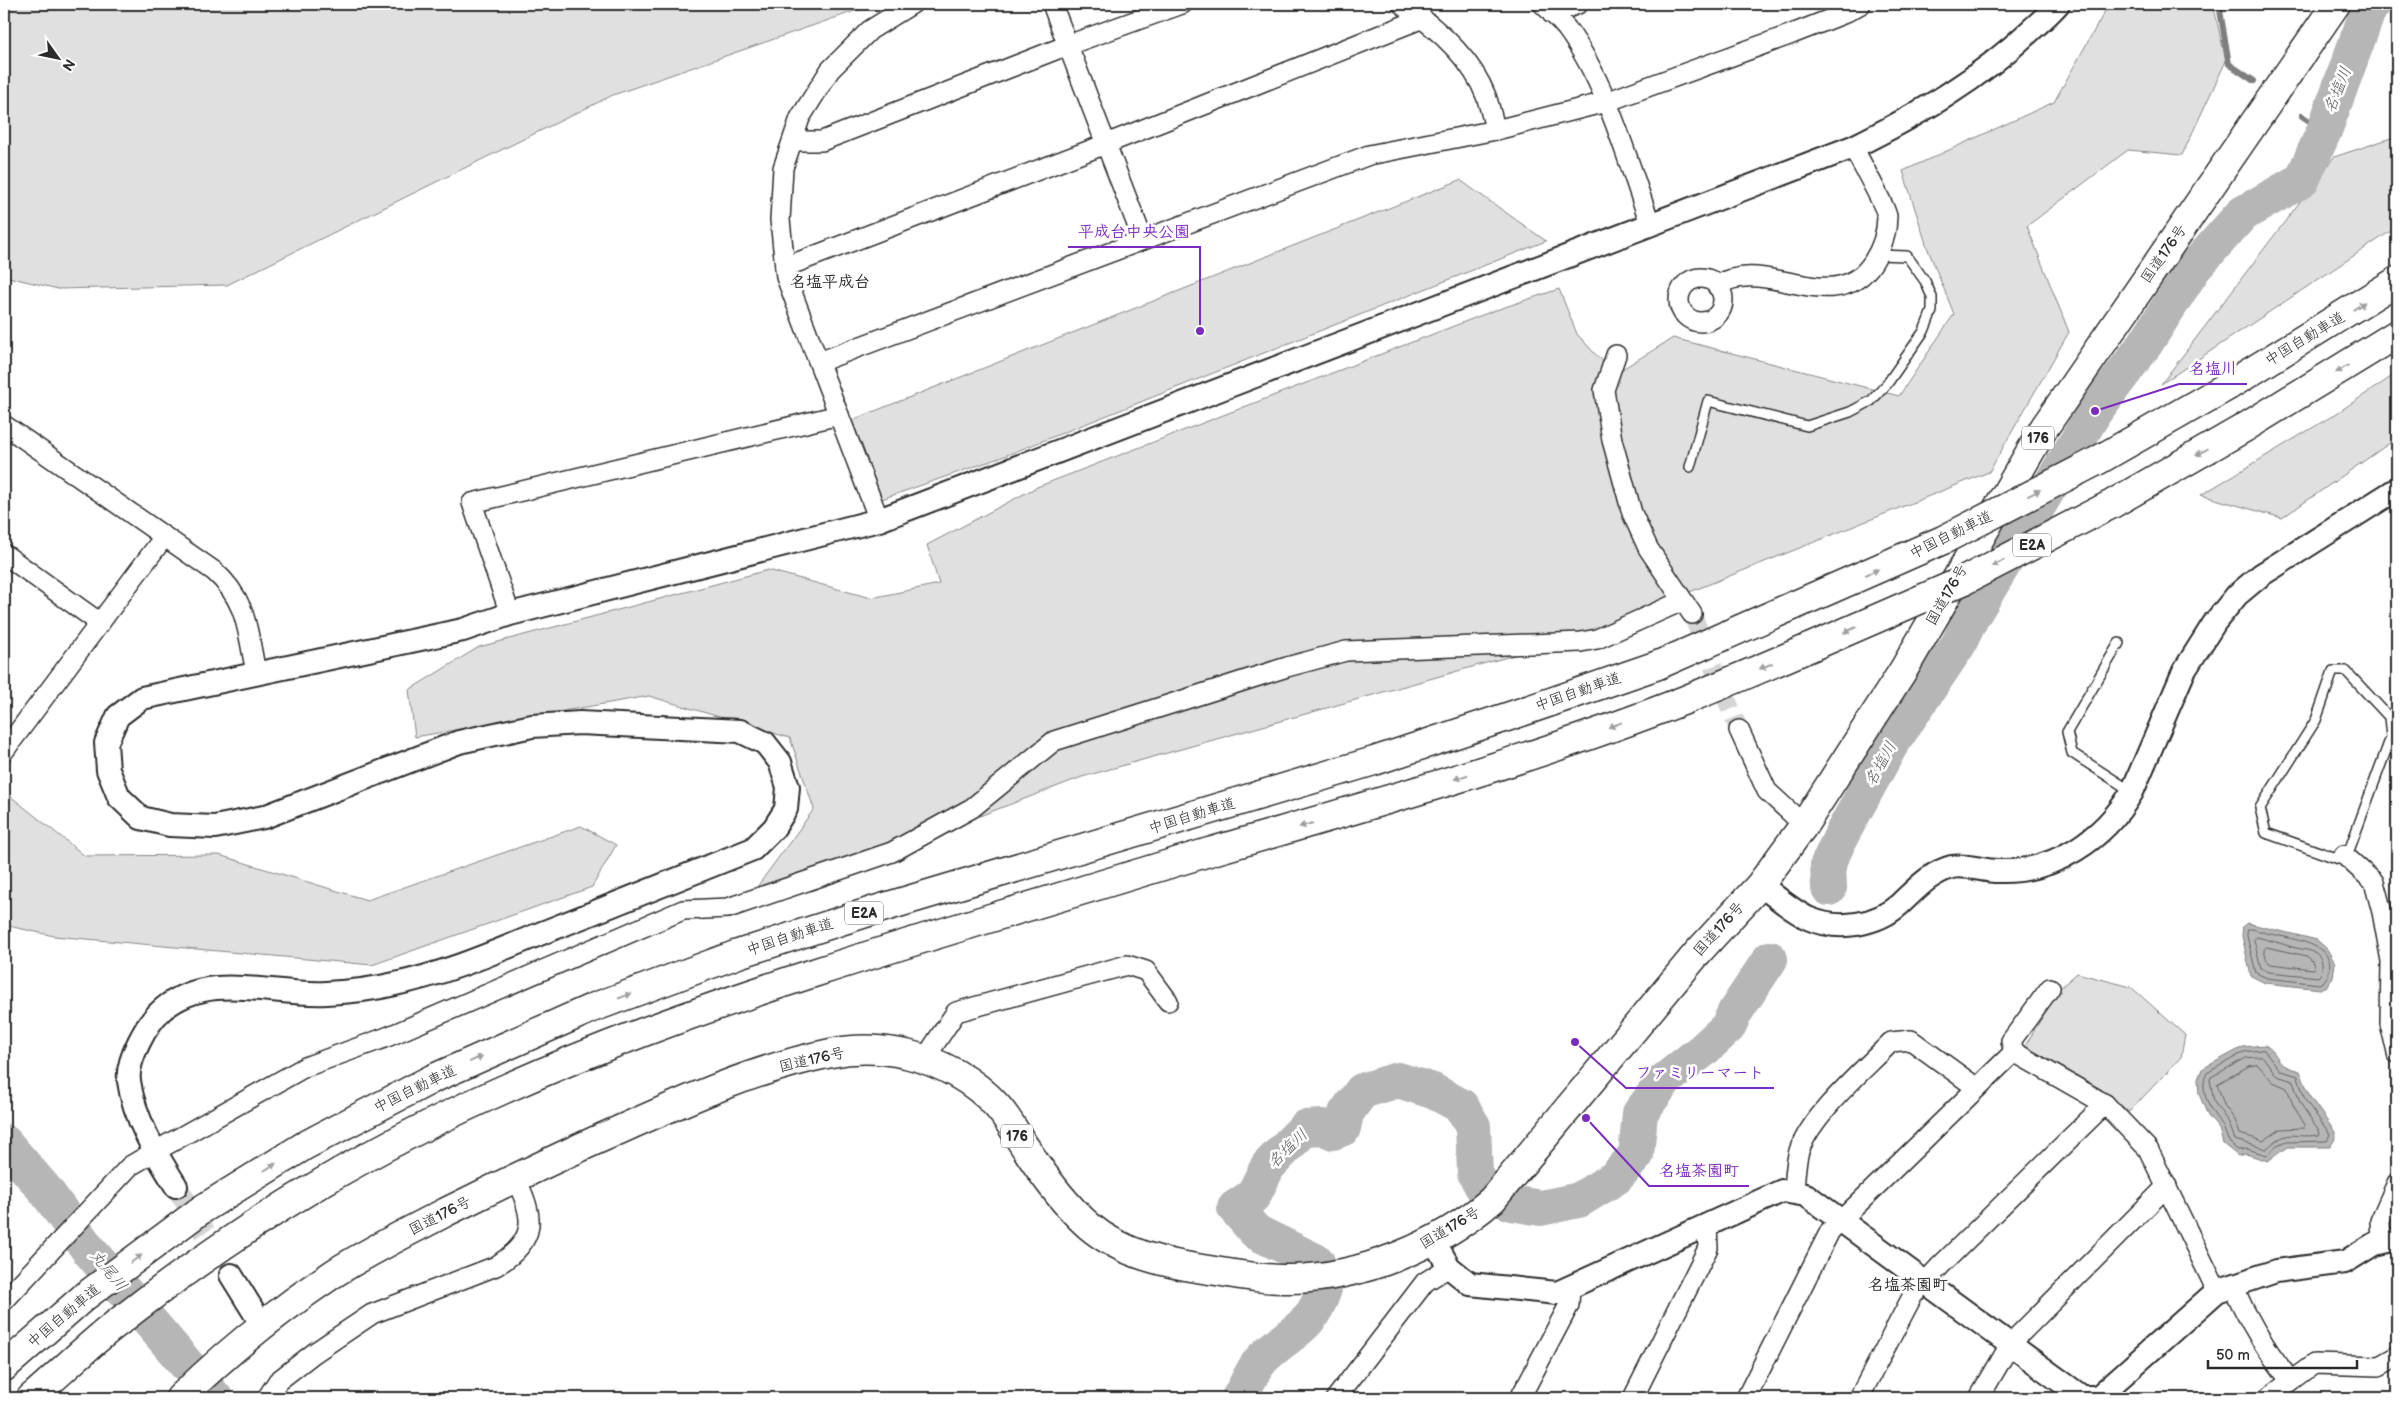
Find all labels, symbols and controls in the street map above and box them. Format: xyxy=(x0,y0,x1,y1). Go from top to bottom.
north arrow xyxy=(32,32,82,82)
text: N xyxy=(58,56,78,74)
water label: 名塩川 xyxy=(2320,64,2356,116)
callout: 平成台中央公園 xyxy=(1068,216,1200,247)
street label: 国道176号 xyxy=(2137,221,2191,287)
text: 平成台中央公園 xyxy=(1078,223,1190,242)
district label: 名塩平成台 xyxy=(790,273,870,292)
one-way arrow xyxy=(2352,301,2366,311)
street label: 中国自動車道 xyxy=(2262,308,2348,370)
callout: 名塩川 xyxy=(2179,353,2247,384)
text: 名塩川 xyxy=(2189,360,2237,379)
one-way arrow xyxy=(2335,365,2348,374)
road number: 176 xyxy=(2022,426,2054,449)
one-way arrow xyxy=(2196,448,2209,457)
one-way arrow xyxy=(2026,489,2041,497)
street label: 中国自動車道 xyxy=(1906,507,1996,563)
road number: E2A xyxy=(2013,534,2051,556)
one-way arrow xyxy=(1991,559,2005,567)
street label: 国道176号 xyxy=(1922,561,1972,629)
one-way arrow xyxy=(1865,567,1879,575)
one-way arrow xyxy=(1843,626,1857,634)
one-way arrow xyxy=(1759,662,1773,670)
street label: 中国自動車道 xyxy=(1532,668,1624,716)
one-way arrow xyxy=(1607,721,1622,729)
water label: 名塩川 xyxy=(1861,738,1901,790)
one-way arrow xyxy=(1454,774,1469,782)
street label: 中国自動車道 xyxy=(1146,794,1238,838)
one-way arrow xyxy=(1298,821,1313,829)
street label: 国道176号 xyxy=(1689,898,1749,960)
road number: E2A xyxy=(845,901,883,924)
street label: 中国自動車道 xyxy=(744,914,836,960)
one-way arrow xyxy=(618,992,633,999)
street label: 国道176号 xyxy=(777,1043,847,1077)
one-way arrow xyxy=(469,1055,483,1063)
callout: ファミリーマート xyxy=(1626,1057,1774,1088)
street label: 中国自動車道 xyxy=(370,1061,460,1117)
text: ファミリーマート xyxy=(1636,1064,1764,1083)
road number: 176 xyxy=(1001,1124,1033,1148)
water label: 名塩川 xyxy=(1264,1125,1312,1173)
callout: 名塩茶園町 xyxy=(1649,1155,1749,1186)
text: 名塩茶園町 xyxy=(1659,1162,1739,1181)
one-way arrow xyxy=(264,1163,277,1172)
street label: 国道176号 xyxy=(406,1192,474,1240)
street label: 国道176号 xyxy=(1416,1203,1484,1253)
water label: 丸尾川 xyxy=(85,1247,131,1295)
one-way arrow xyxy=(129,1254,143,1264)
district label: 名塩茶園町 xyxy=(1868,1276,1948,1295)
street label: 中国自動車道 xyxy=(23,1280,105,1352)
scale bar xyxy=(2208,1337,2357,1369)
text: 50 m xyxy=(2216,1346,2250,1365)

